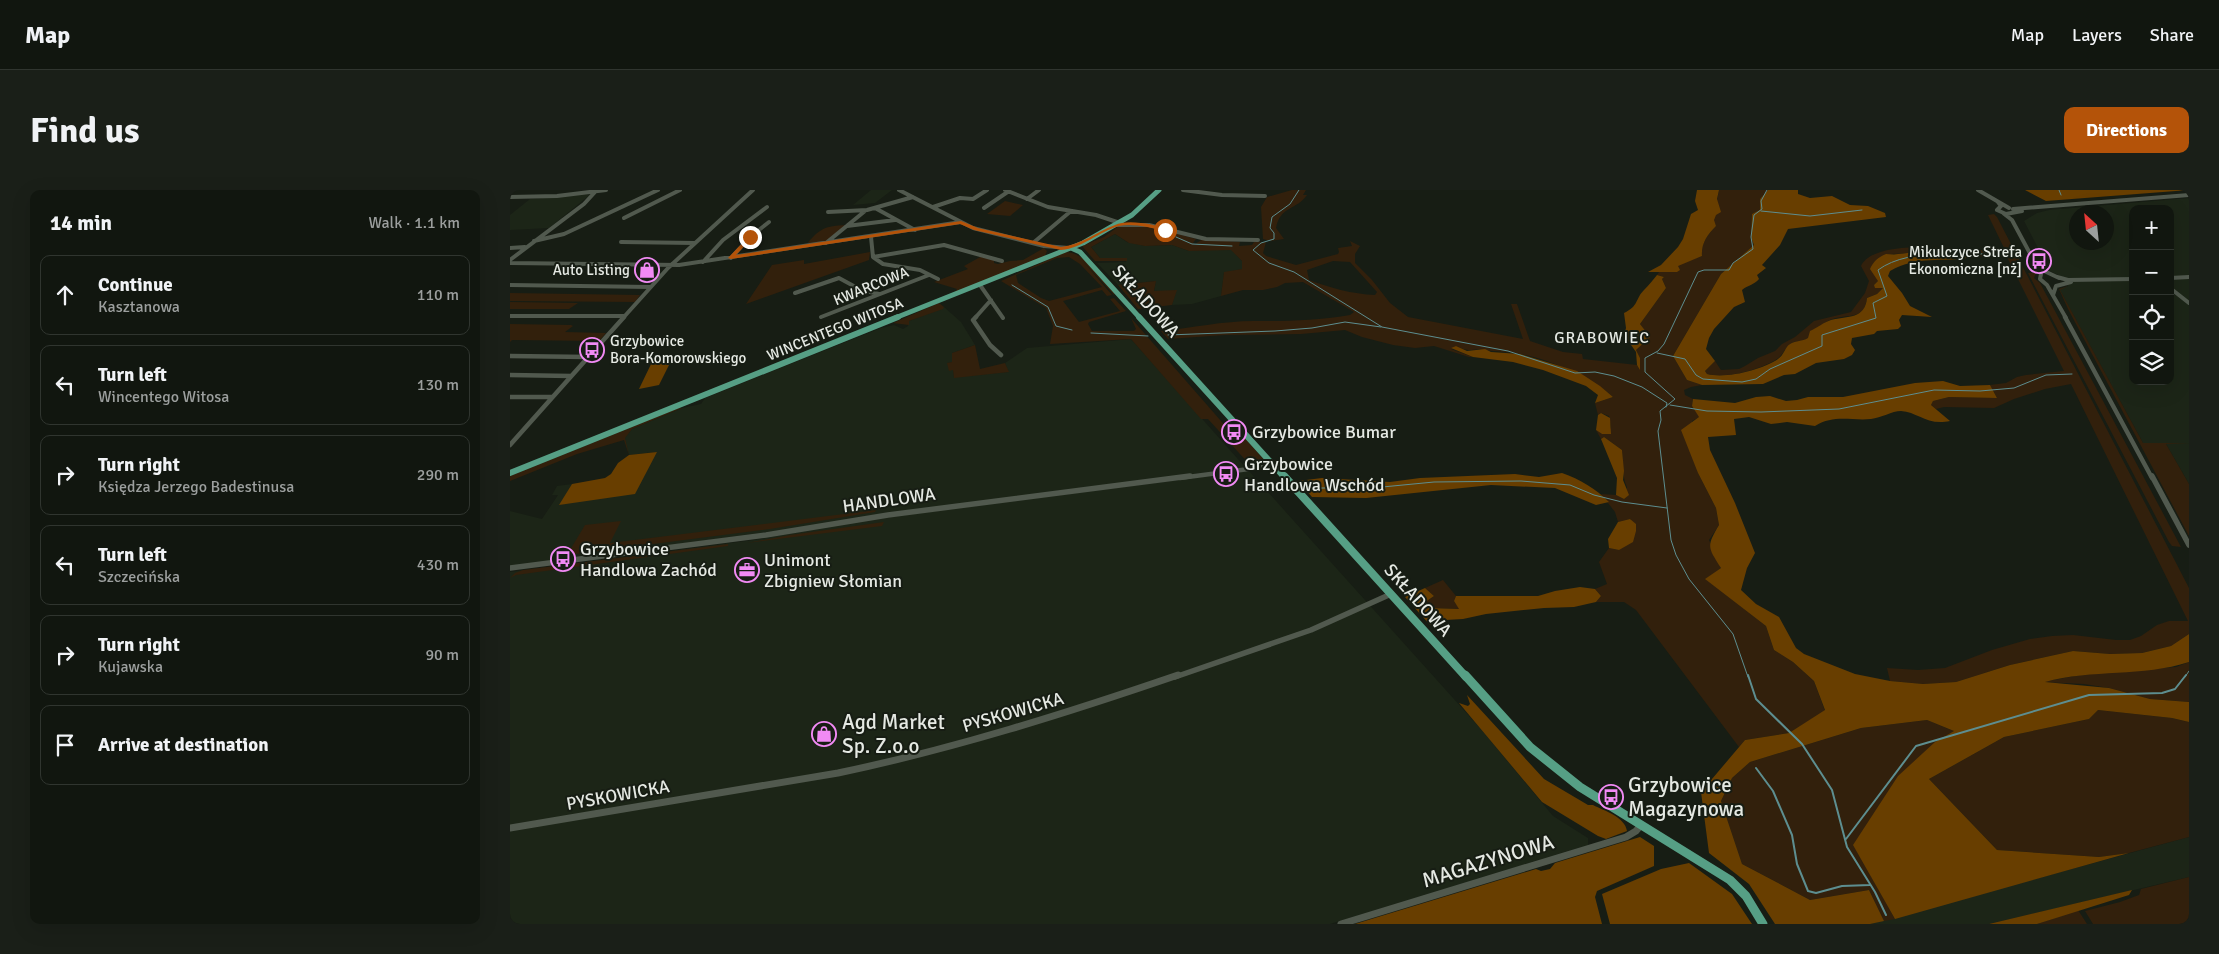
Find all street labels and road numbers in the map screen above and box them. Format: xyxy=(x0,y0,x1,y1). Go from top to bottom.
street label: SKŁADOWA xyxy=(1108,260,1184,342)
street label: KWARCOWA xyxy=(831,263,911,309)
street label: WINCENTEGO WITOSA xyxy=(764,293,906,365)
street label: HANDLOWA xyxy=(841,483,937,517)
street label: SKŁADOWA xyxy=(1380,559,1456,641)
street label: PYSKOWICKA xyxy=(960,687,1066,737)
street label: PYSKOWICKA xyxy=(565,775,671,815)
street label: MAGAZYNOWA xyxy=(1419,829,1557,893)

